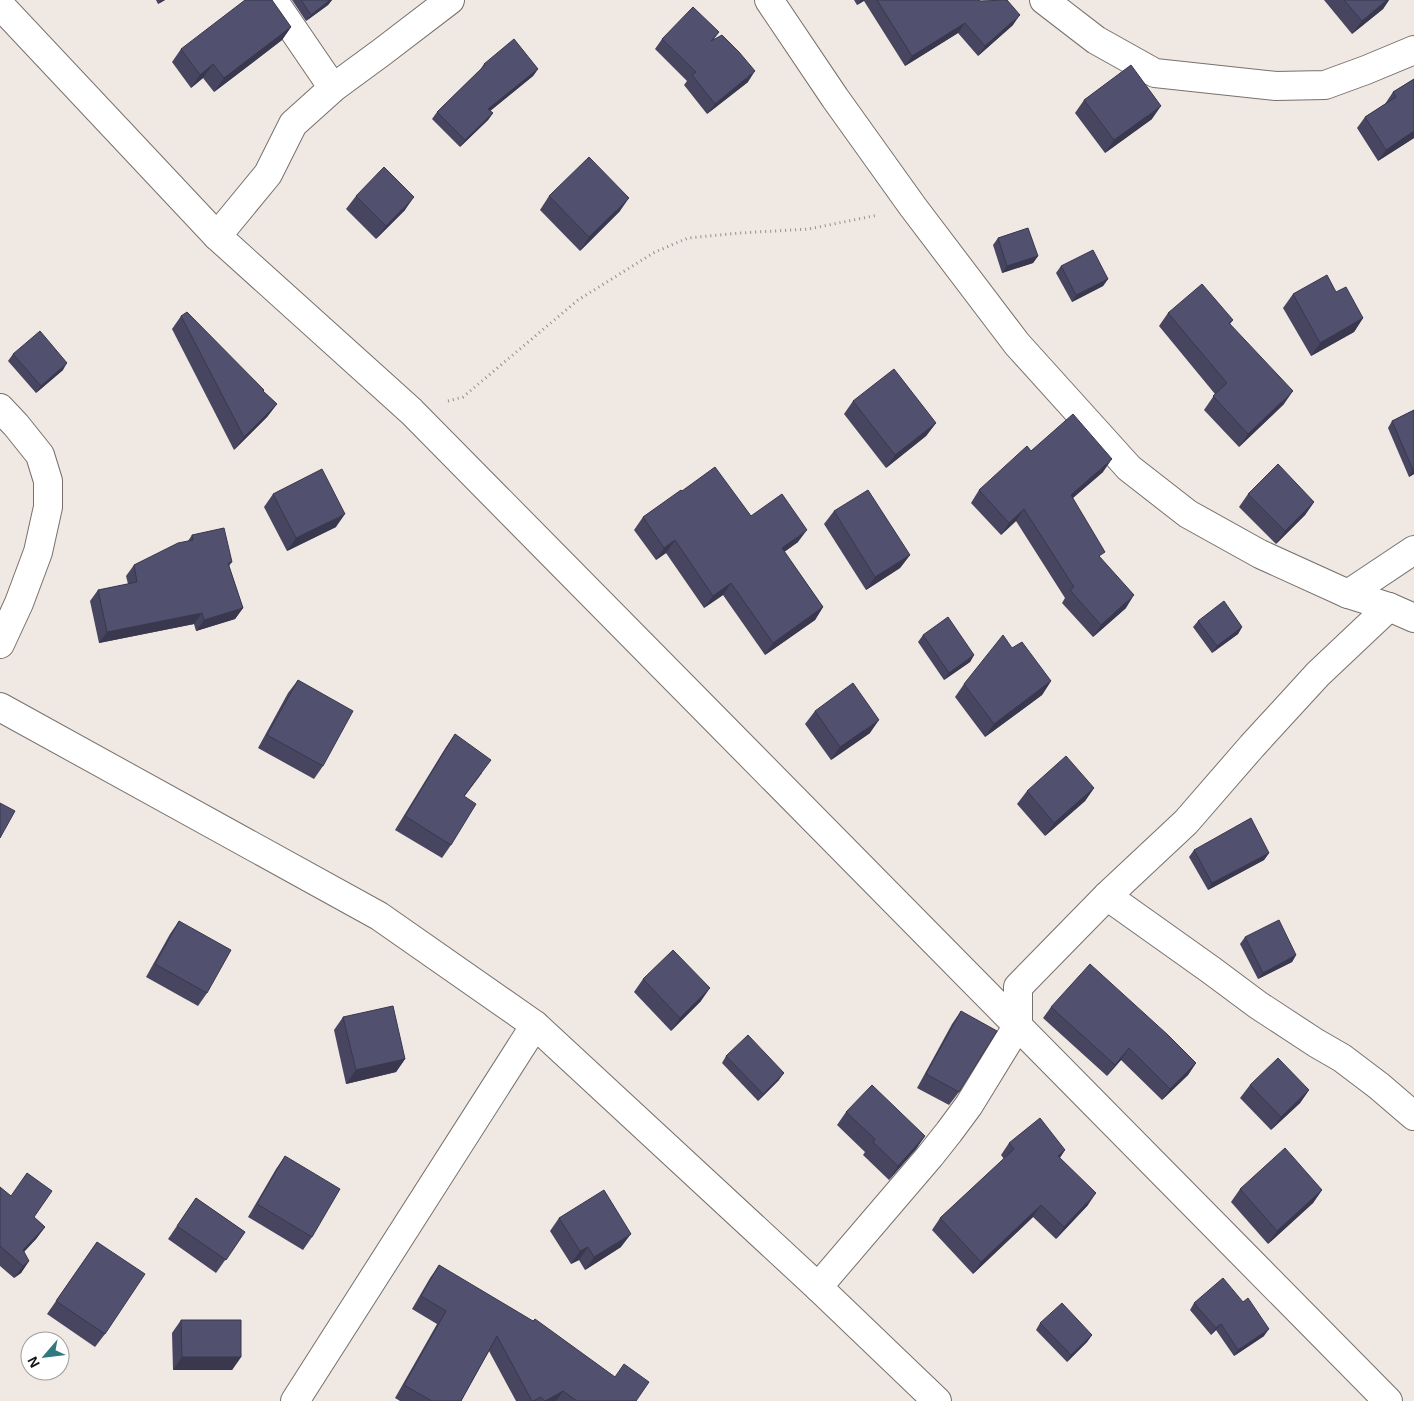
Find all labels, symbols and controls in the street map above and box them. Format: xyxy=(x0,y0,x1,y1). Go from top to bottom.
north arrow xyxy=(20,1331,70,1381)
text: N xyxy=(24,1354,43,1370)

